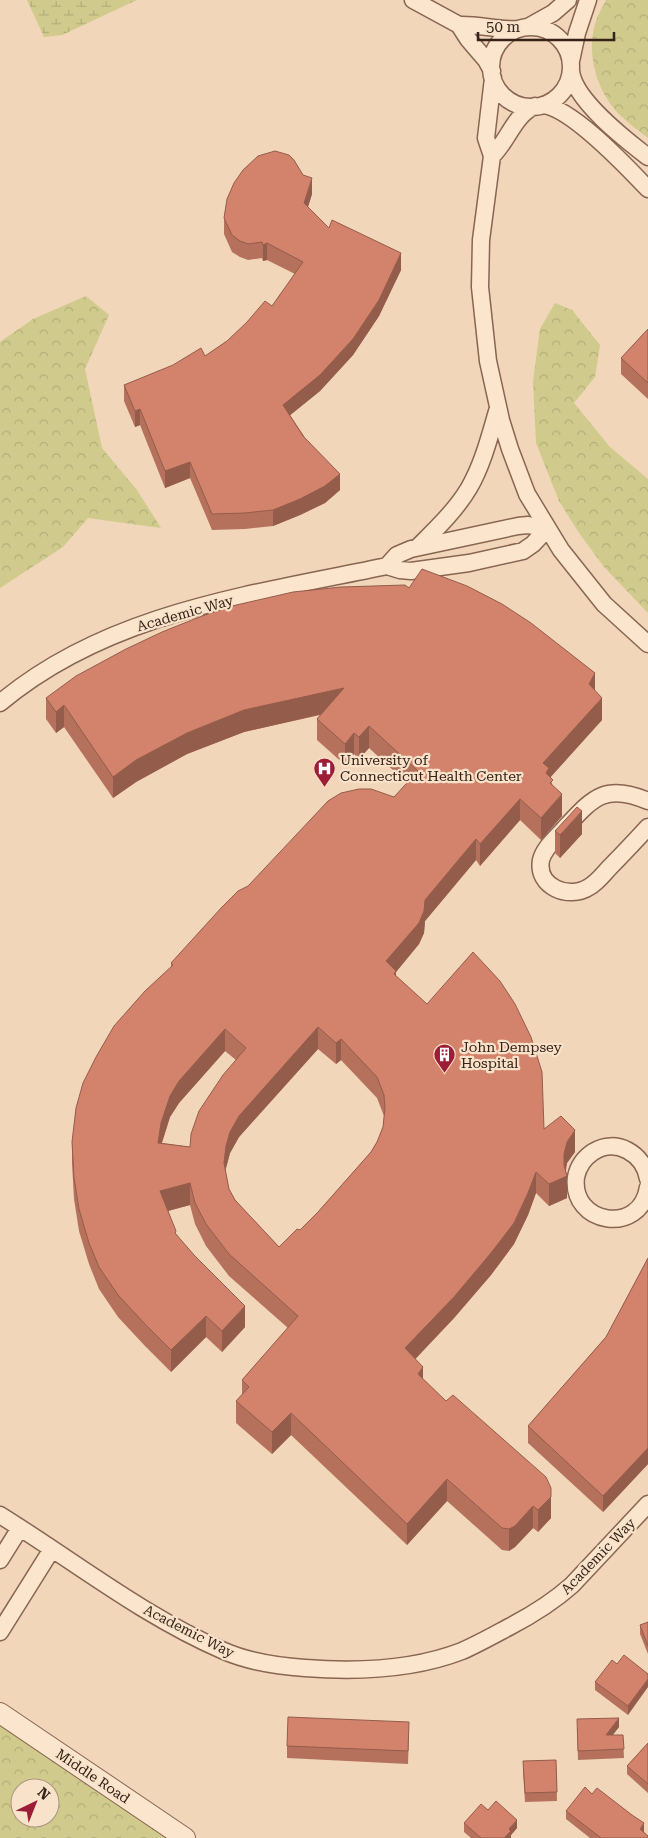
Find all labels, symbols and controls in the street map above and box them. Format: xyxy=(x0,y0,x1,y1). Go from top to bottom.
scale bar xyxy=(478,10,614,42)
text: 50 m xyxy=(486,18,521,36)
street label: Academic Way xyxy=(135,591,236,634)
place label: University of Connecticut Health Center xyxy=(340,752,522,784)
hospital icon: University of Connecticut Health Center xyxy=(312,756,336,787)
place label: John Dempsey Hospital xyxy=(461,1039,563,1071)
building icon: John Dempsey Hospital xyxy=(433,1043,457,1074)
street label: Academic Way xyxy=(558,1514,639,1597)
street label: Academic Way xyxy=(141,1601,238,1661)
street label: Middle Road xyxy=(53,1745,133,1807)
north arrow xyxy=(10,1778,60,1828)
text: N xyxy=(34,1784,53,1803)

